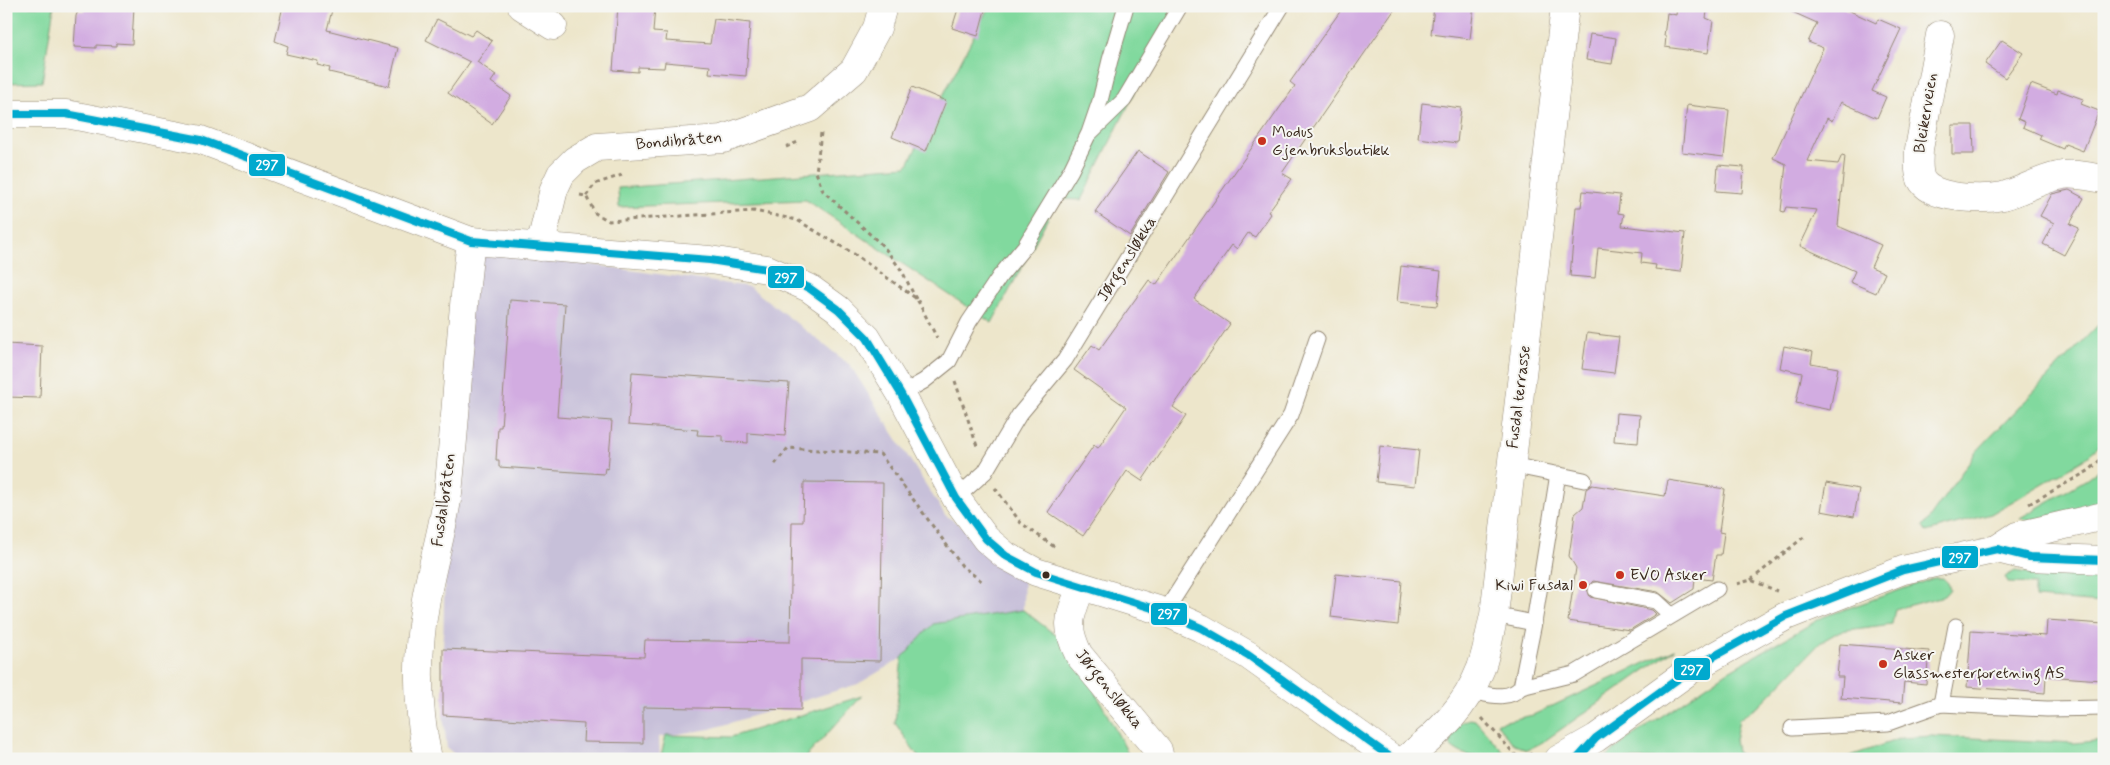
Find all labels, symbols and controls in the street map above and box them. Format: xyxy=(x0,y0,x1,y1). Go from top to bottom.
street label: Bleikerveien xyxy=(1909,71,1943,155)
place label: Modus Gjenbruksbutikk xyxy=(1272,122,1390,161)
street label: Bondibråten xyxy=(635,127,723,155)
marker: Modus Gjenbruksbutikk xyxy=(1256,135,1268,147)
line badge: 297 xyxy=(248,153,286,177)
text: 297 xyxy=(255,156,279,174)
street label: Jørgensløkka xyxy=(1093,213,1162,306)
line badge: 297 xyxy=(767,265,805,289)
text: 297 xyxy=(774,269,798,287)
street label: Fusdal terrasse xyxy=(1502,344,1536,450)
street label: Fusdalbråten xyxy=(427,452,461,548)
line badge: 297 xyxy=(1941,545,1979,569)
text: 297 xyxy=(1948,549,1972,567)
place label: EVO Asker xyxy=(1630,565,1707,586)
marker: EVO Asker xyxy=(1614,569,1626,581)
unlabelled marker xyxy=(1041,570,1051,580)
place label: Kiwi Fusdal xyxy=(1495,575,1573,596)
marker: Kiwi Fusdal xyxy=(1577,579,1589,591)
line badge: 297 xyxy=(1150,602,1188,626)
text: 297 xyxy=(1157,605,1181,623)
street label: Jørgensløkka xyxy=(1070,645,1148,734)
place label: Asker Glassmesterforetning AS xyxy=(1893,645,2064,686)
line badge: 297 xyxy=(1673,657,1711,681)
marker: Asker Glassmesterforetning AS xyxy=(1877,658,1889,670)
text: 297 xyxy=(1680,661,1704,679)

